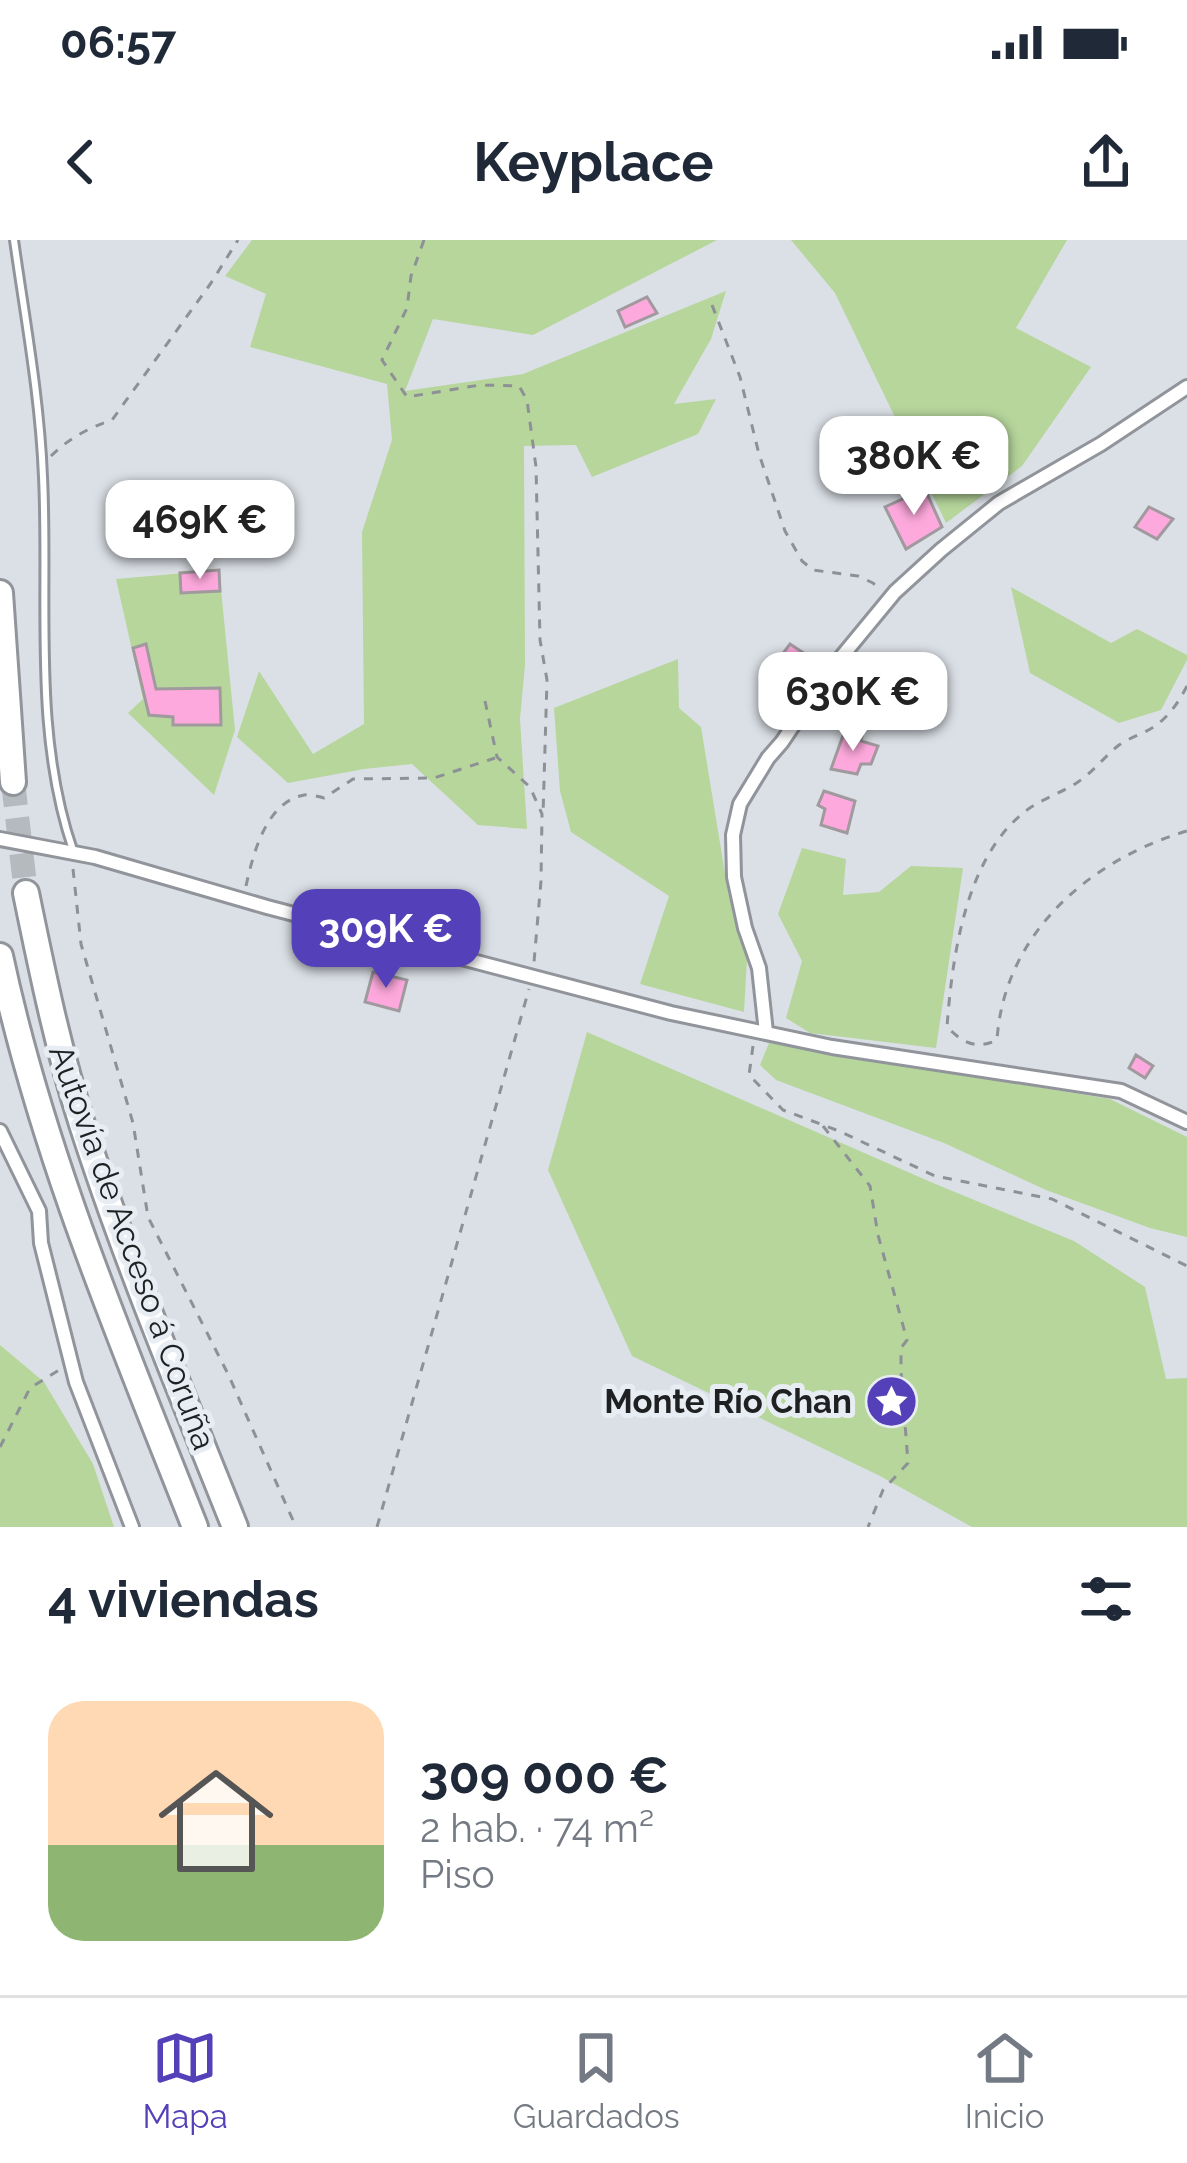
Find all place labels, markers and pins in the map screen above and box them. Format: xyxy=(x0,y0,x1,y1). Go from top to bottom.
pin: 380K € xyxy=(816,416,1012,518)
pin: 469K € xyxy=(102,480,298,582)
pin: 630K € xyxy=(755,652,951,754)
pin: 309K € xyxy=(288,889,484,991)
place icon: Monte Río Chan xyxy=(863,1373,919,1429)
place label: Monte Río Chan xyxy=(604,1382,852,1421)

